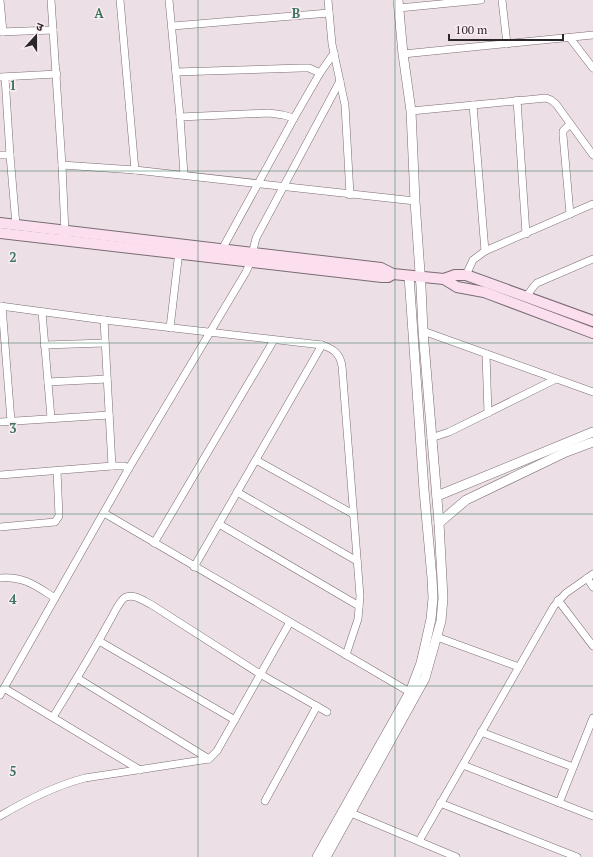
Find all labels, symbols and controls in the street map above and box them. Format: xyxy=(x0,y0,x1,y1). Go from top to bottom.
text: A xyxy=(94,4,104,22)
text: B xyxy=(292,4,300,22)
north arrow xyxy=(16,16,56,56)
scale bar xyxy=(449,16,563,42)
text: उ xyxy=(34,19,46,35)
text: 100 m xyxy=(455,22,488,37)
text: 1 xyxy=(9,76,17,94)
text: 2 xyxy=(9,248,17,266)
text: 3 xyxy=(9,419,17,437)
text: 4 xyxy=(9,590,17,608)
text: 5 xyxy=(9,762,17,780)

